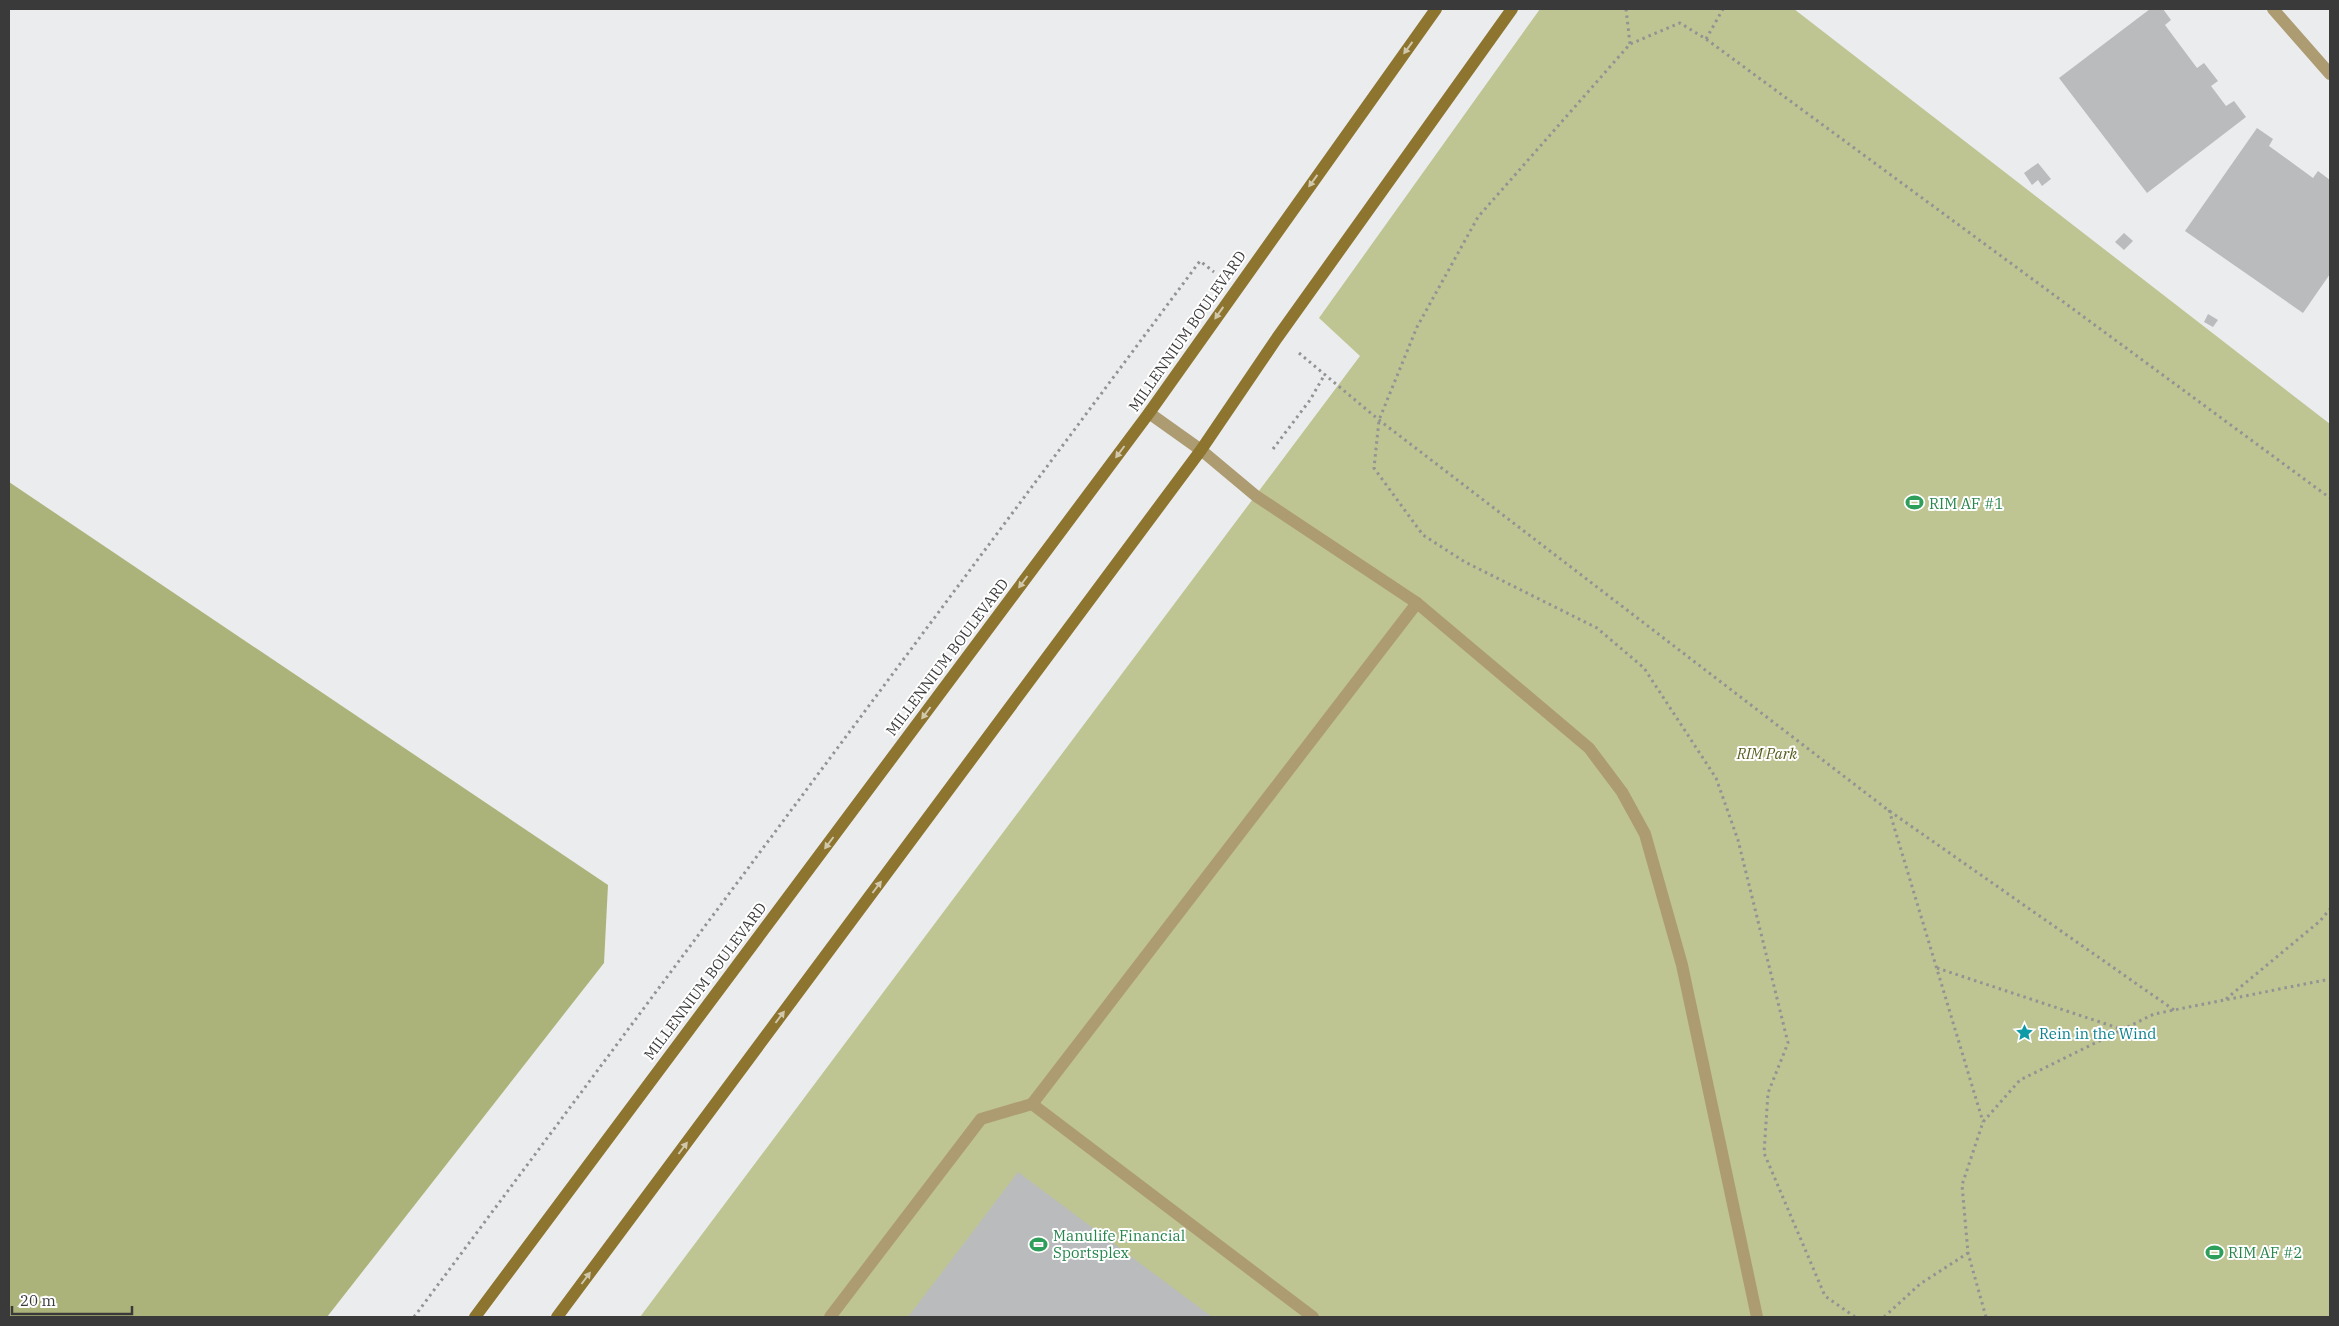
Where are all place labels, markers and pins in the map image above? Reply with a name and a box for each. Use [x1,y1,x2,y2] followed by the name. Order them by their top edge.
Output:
[1905,493,1925,513] sports icon: RIM AF #1
[1929,494,2003,513] place label: RIM AF #1
[2015,1023,2035,1043] place icon: Rein in the Wind
[2039,1024,2156,1043] place label: Rein in the Wind
[1053,1226,1185,1262] place label: Manulife Financial Sportsplex
[1029,1234,1049,1254] sports icon: Manulife Financial Sportsplex
[2204,1242,2224,1262] sports icon: RIM AF #2
[2228,1243,2302,1262] place label: RIM AF #2

